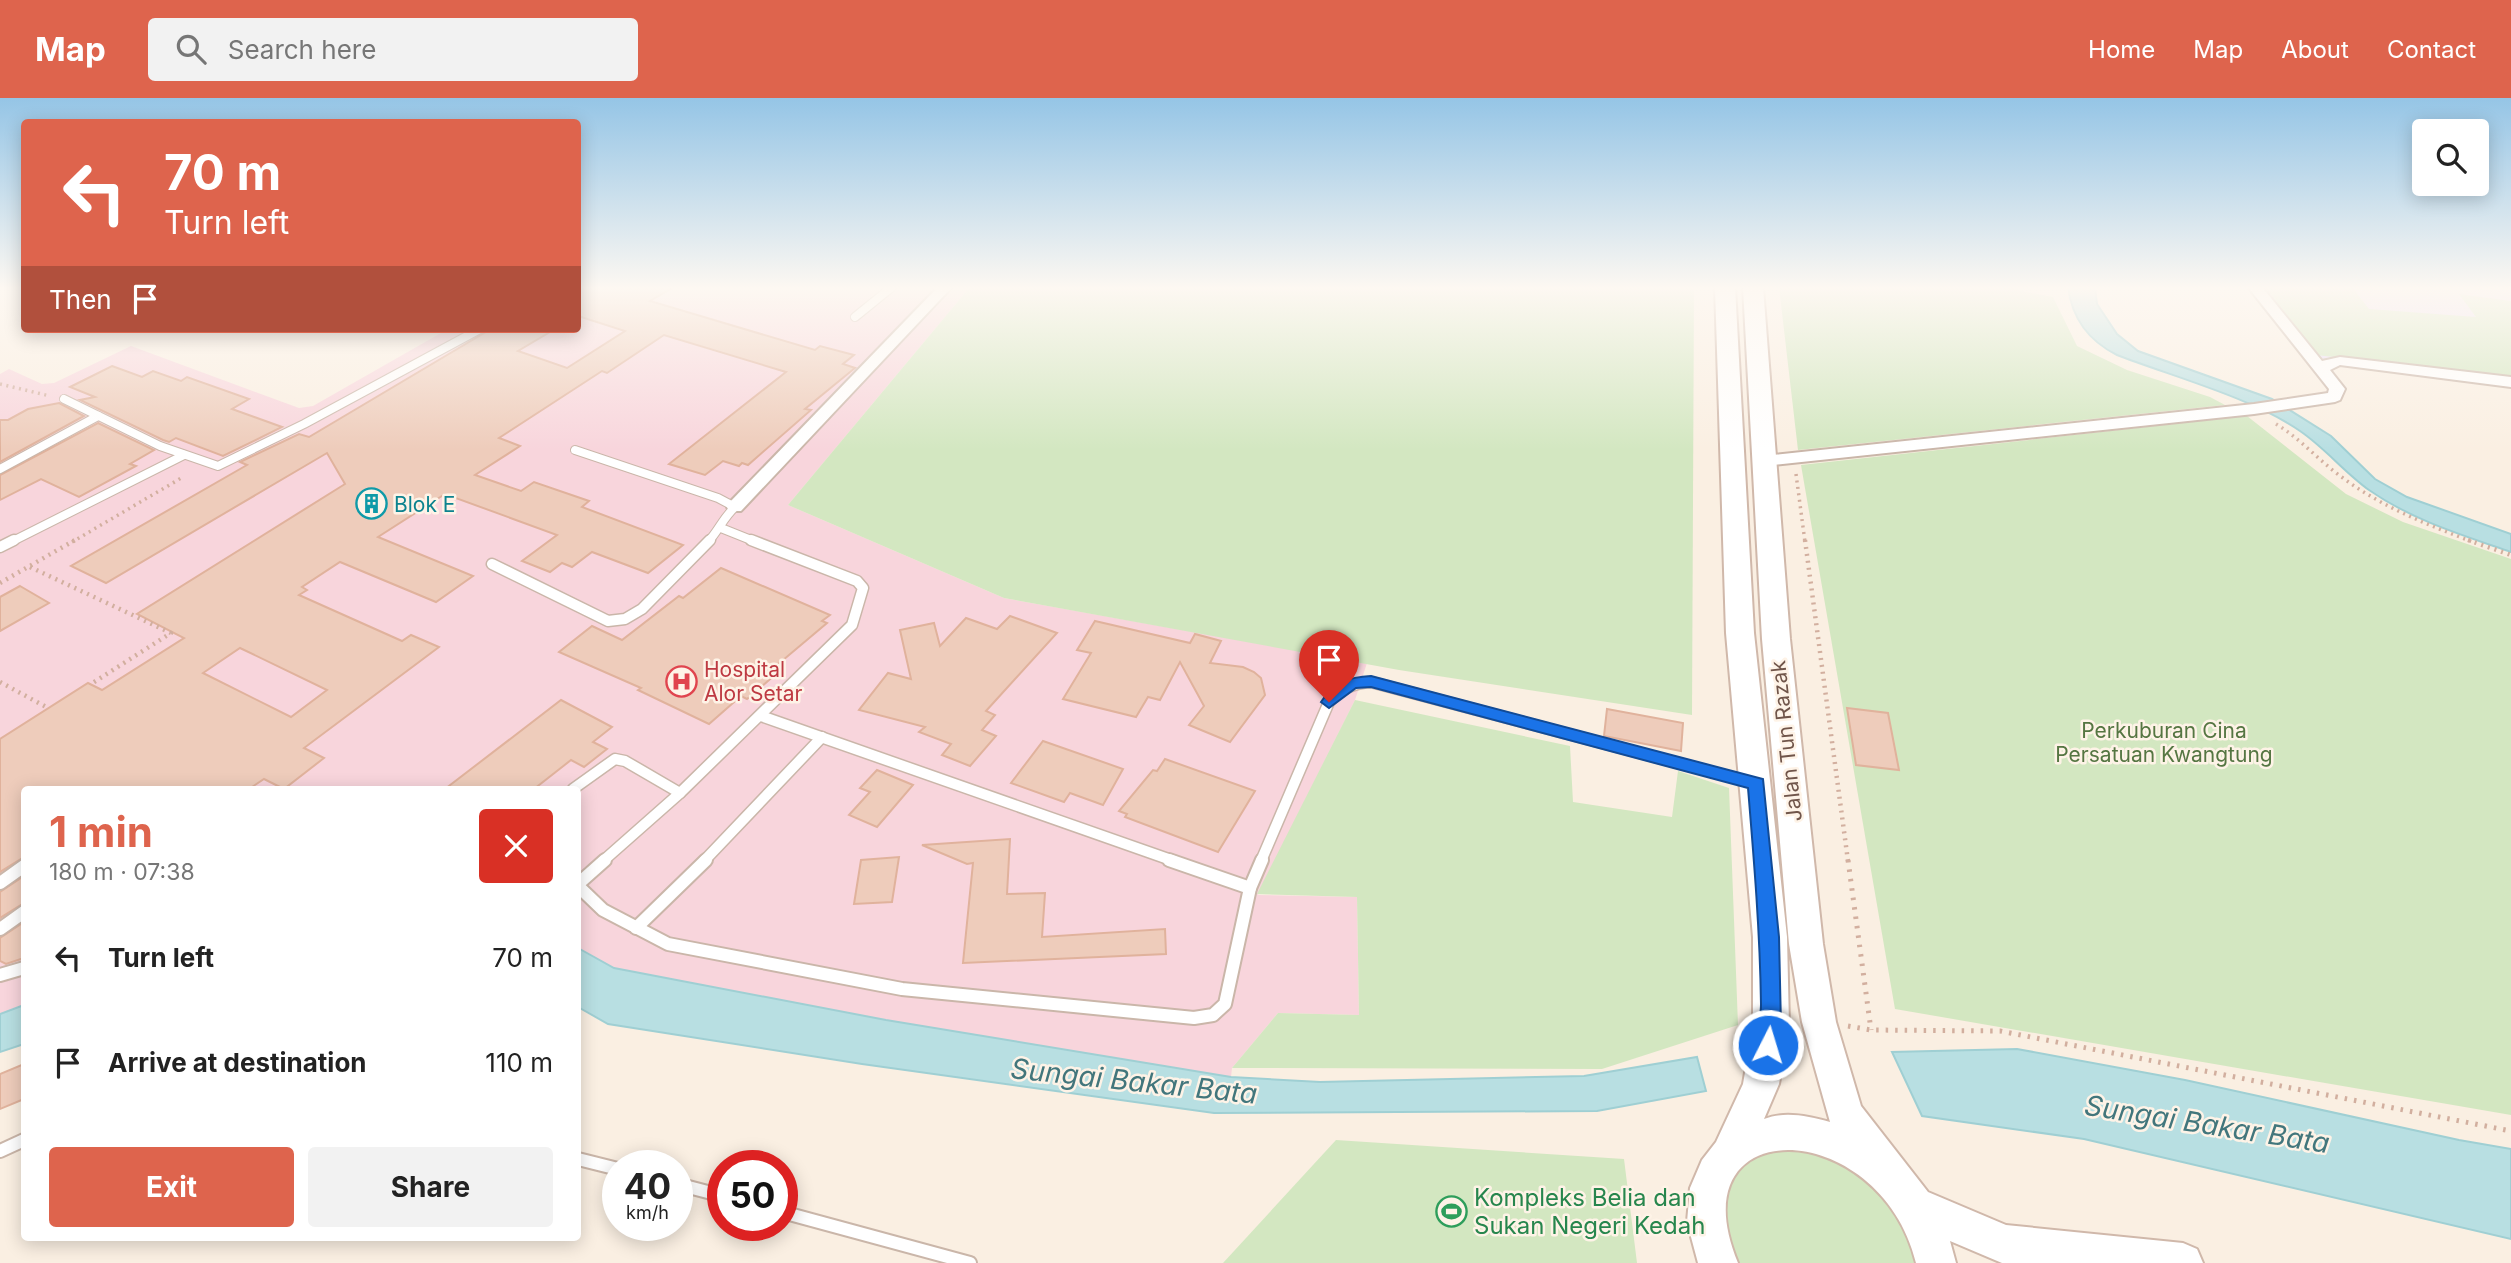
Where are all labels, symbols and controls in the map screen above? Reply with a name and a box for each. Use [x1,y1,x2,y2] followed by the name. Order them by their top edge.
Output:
[148,18,638,81] search box
[35,29,106,69] text: Map
[172,30,210,68] icon: search
[228,34,376,65] text: Search here
[2088,35,2155,64] text: Home
[2193,35,2243,64] text: Map
[2281,35,2349,64] text: About
[2387,35,2476,64] text: Contact
[2412,119,2489,196] map controls
[2412,119,2489,196] button: search
[164,143,281,202] text: 70 m
[49,147,140,238] icon: left
[164,203,289,242] text: Turn left
[126,280,164,318] icon: arrive
[49,284,112,315] text: Then
[354,487,388,521] building icon: Blok E
[394,492,455,517] place label: Blok E
[1299,630,1359,702] pin
[1310,641,1348,679] icon: arrive
[704,657,802,706] place label: Hospital Alor Setar
[1765,659,1807,823] street label: Jalan Tun Razak
[664,664,698,698] hospital icon: Hospital Alor Setar
[2055,718,2273,767] park label: Perkuburan Cina Persatuan Kwangtung
[49,806,153,857] text: 1 min
[479,809,553,883] button: close
[49,858,195,886] text: 180 m · 07:38
[49,939,87,977] icon: left
[108,942,214,973] text: Turn left
[492,942,553,973] text: 70 m
[1731,1008,1805,1082] position arrow
[49,1044,87,1082] icon: arrive
[108,1047,367,1078] text: Arrive at destination
[485,1047,553,1078] text: 110 m
[1009,1051,1259,1111] water label: Sungai Bakar Bata
[2082,1088,2332,1160] water label: Sungai Bakar Bata
[49,1147,294,1227] button: Exit
[308,1147,553,1227] button: Share
[707,1150,798,1241] speed limit sign: 50
[624,1165,671,1207] text: 40
[1474,1183,1705,1240] place label: Kompleks Belia dan Sukan Negeri Kedah
[1434,1194,1468,1228] sports icon: Kompleks Belia dan Sukan Negeri Kedah
[626,1202,669,1223] text: km/h

